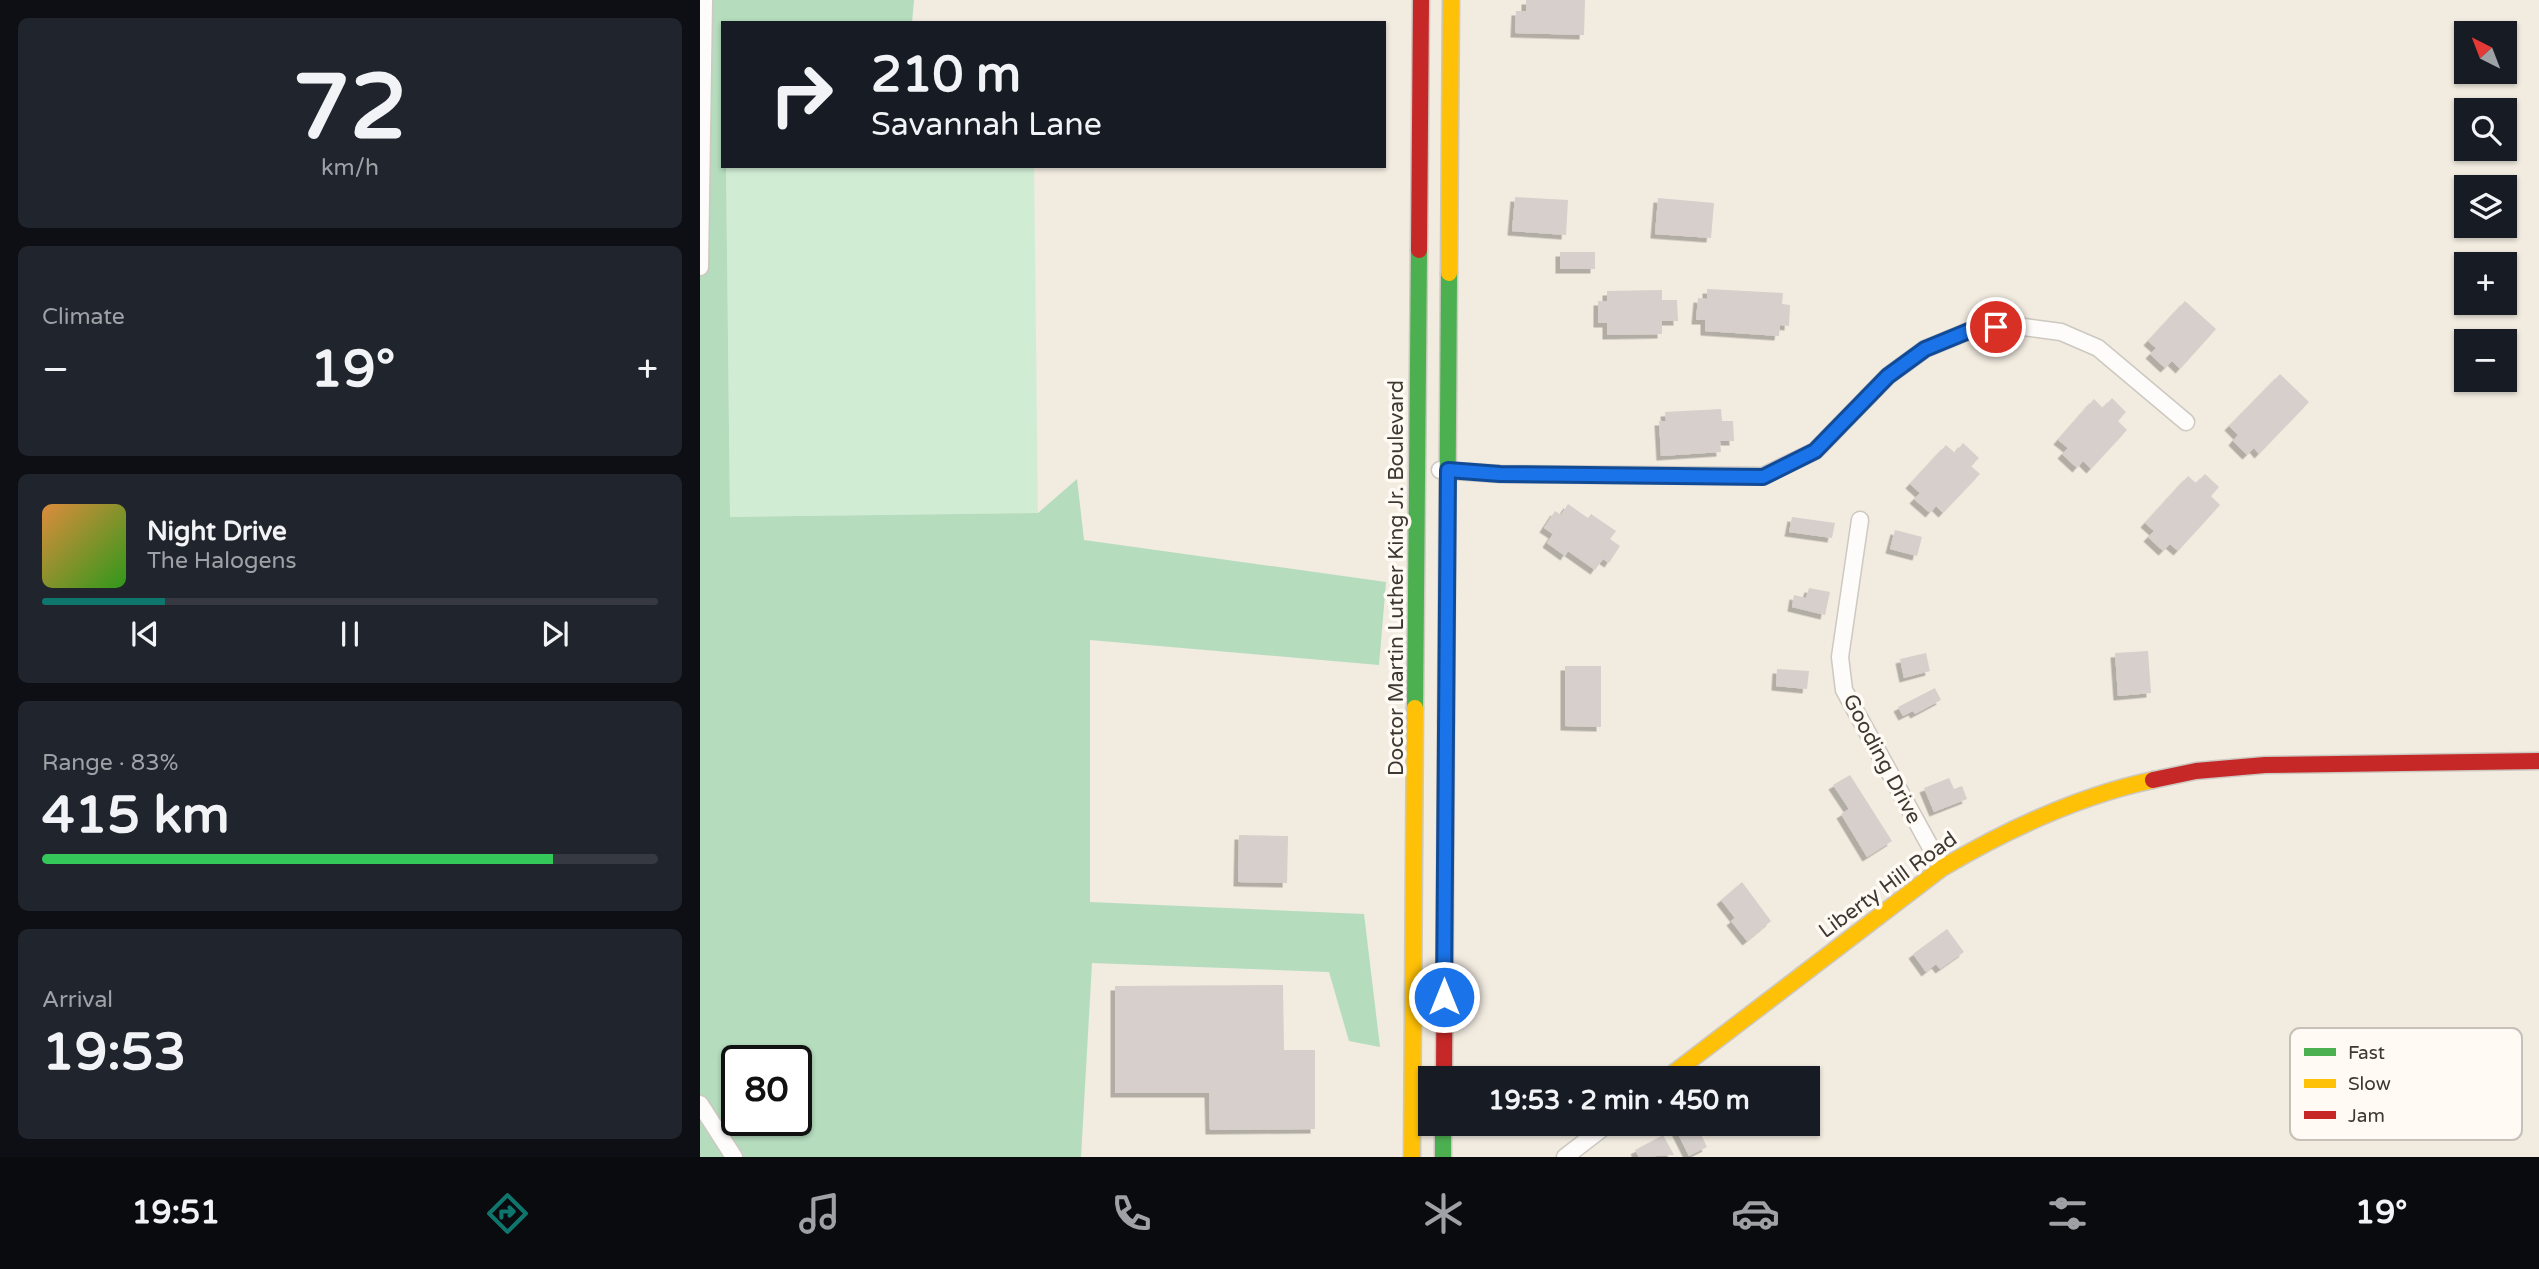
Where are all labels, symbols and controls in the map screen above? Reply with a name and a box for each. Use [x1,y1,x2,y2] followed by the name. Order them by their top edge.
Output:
[2454,21,2516,84] north arrow
[2454,21,2517,392] map controls
[871,46,1021,105] text: 210 m
[756,49,847,140] icon: right
[293,53,407,163] text: 72
[2454,98,2517,161] button: search
[871,106,1102,144] text: Savannah Lane
[321,154,379,182] text: km/h
[2454,175,2517,238] button: layers
[2454,252,2517,315] button: +
[1966,297,2026,357] pin
[42,303,125,331] text: Climate
[1977,308,2015,346] icon: arrive
[2454,329,2517,392] button: −
[310,338,395,401] text: 19°
[42,347,69,393] text: −
[637,347,658,393] text: +
[1384,380,1409,776] street label: Doctor Martin Luther King Jr. Boulevard
[147,516,287,547] text: Night Drive
[147,547,296,575] text: The Halogens
[126,615,164,653] icon: previous
[331,615,369,653] icon: pause
[536,615,574,653] icon: next
[1837,690,1927,828] street label: Gooding Drive
[42,749,178,777] text: Range · 83%
[42,784,230,847] text: 415 km
[1814,826,1962,944] street label: Liberty Hill Road
[1407,960,1481,1034] position arrow
[42,986,113,1014] text: Arrival
[42,1021,186,1084] text: 19:53
[2290,1028,2522,1140] legend
[2348,1042,2385,1064] text: Fast
[721,1045,812,1136] speed limit sign: 80
[2348,1073,2391,1095] text: Slow
[1488,1085,1750,1116] text: 19:53 · 2 min · 450 m
[2348,1105,2385,1127] text: Jam
[483,1189,532,1238] icon: directions
[795,1189,844,1238] icon: music
[1107,1189,1156,1238] icon: phone
[1419,1189,1468,1238] icon: climate
[1731,1189,1780,1238] icon: car
[2043,1189,2092,1238] icon: filters
[131,1194,220,1232] text: 19:51
[2355,1194,2407,1232] text: 19°

